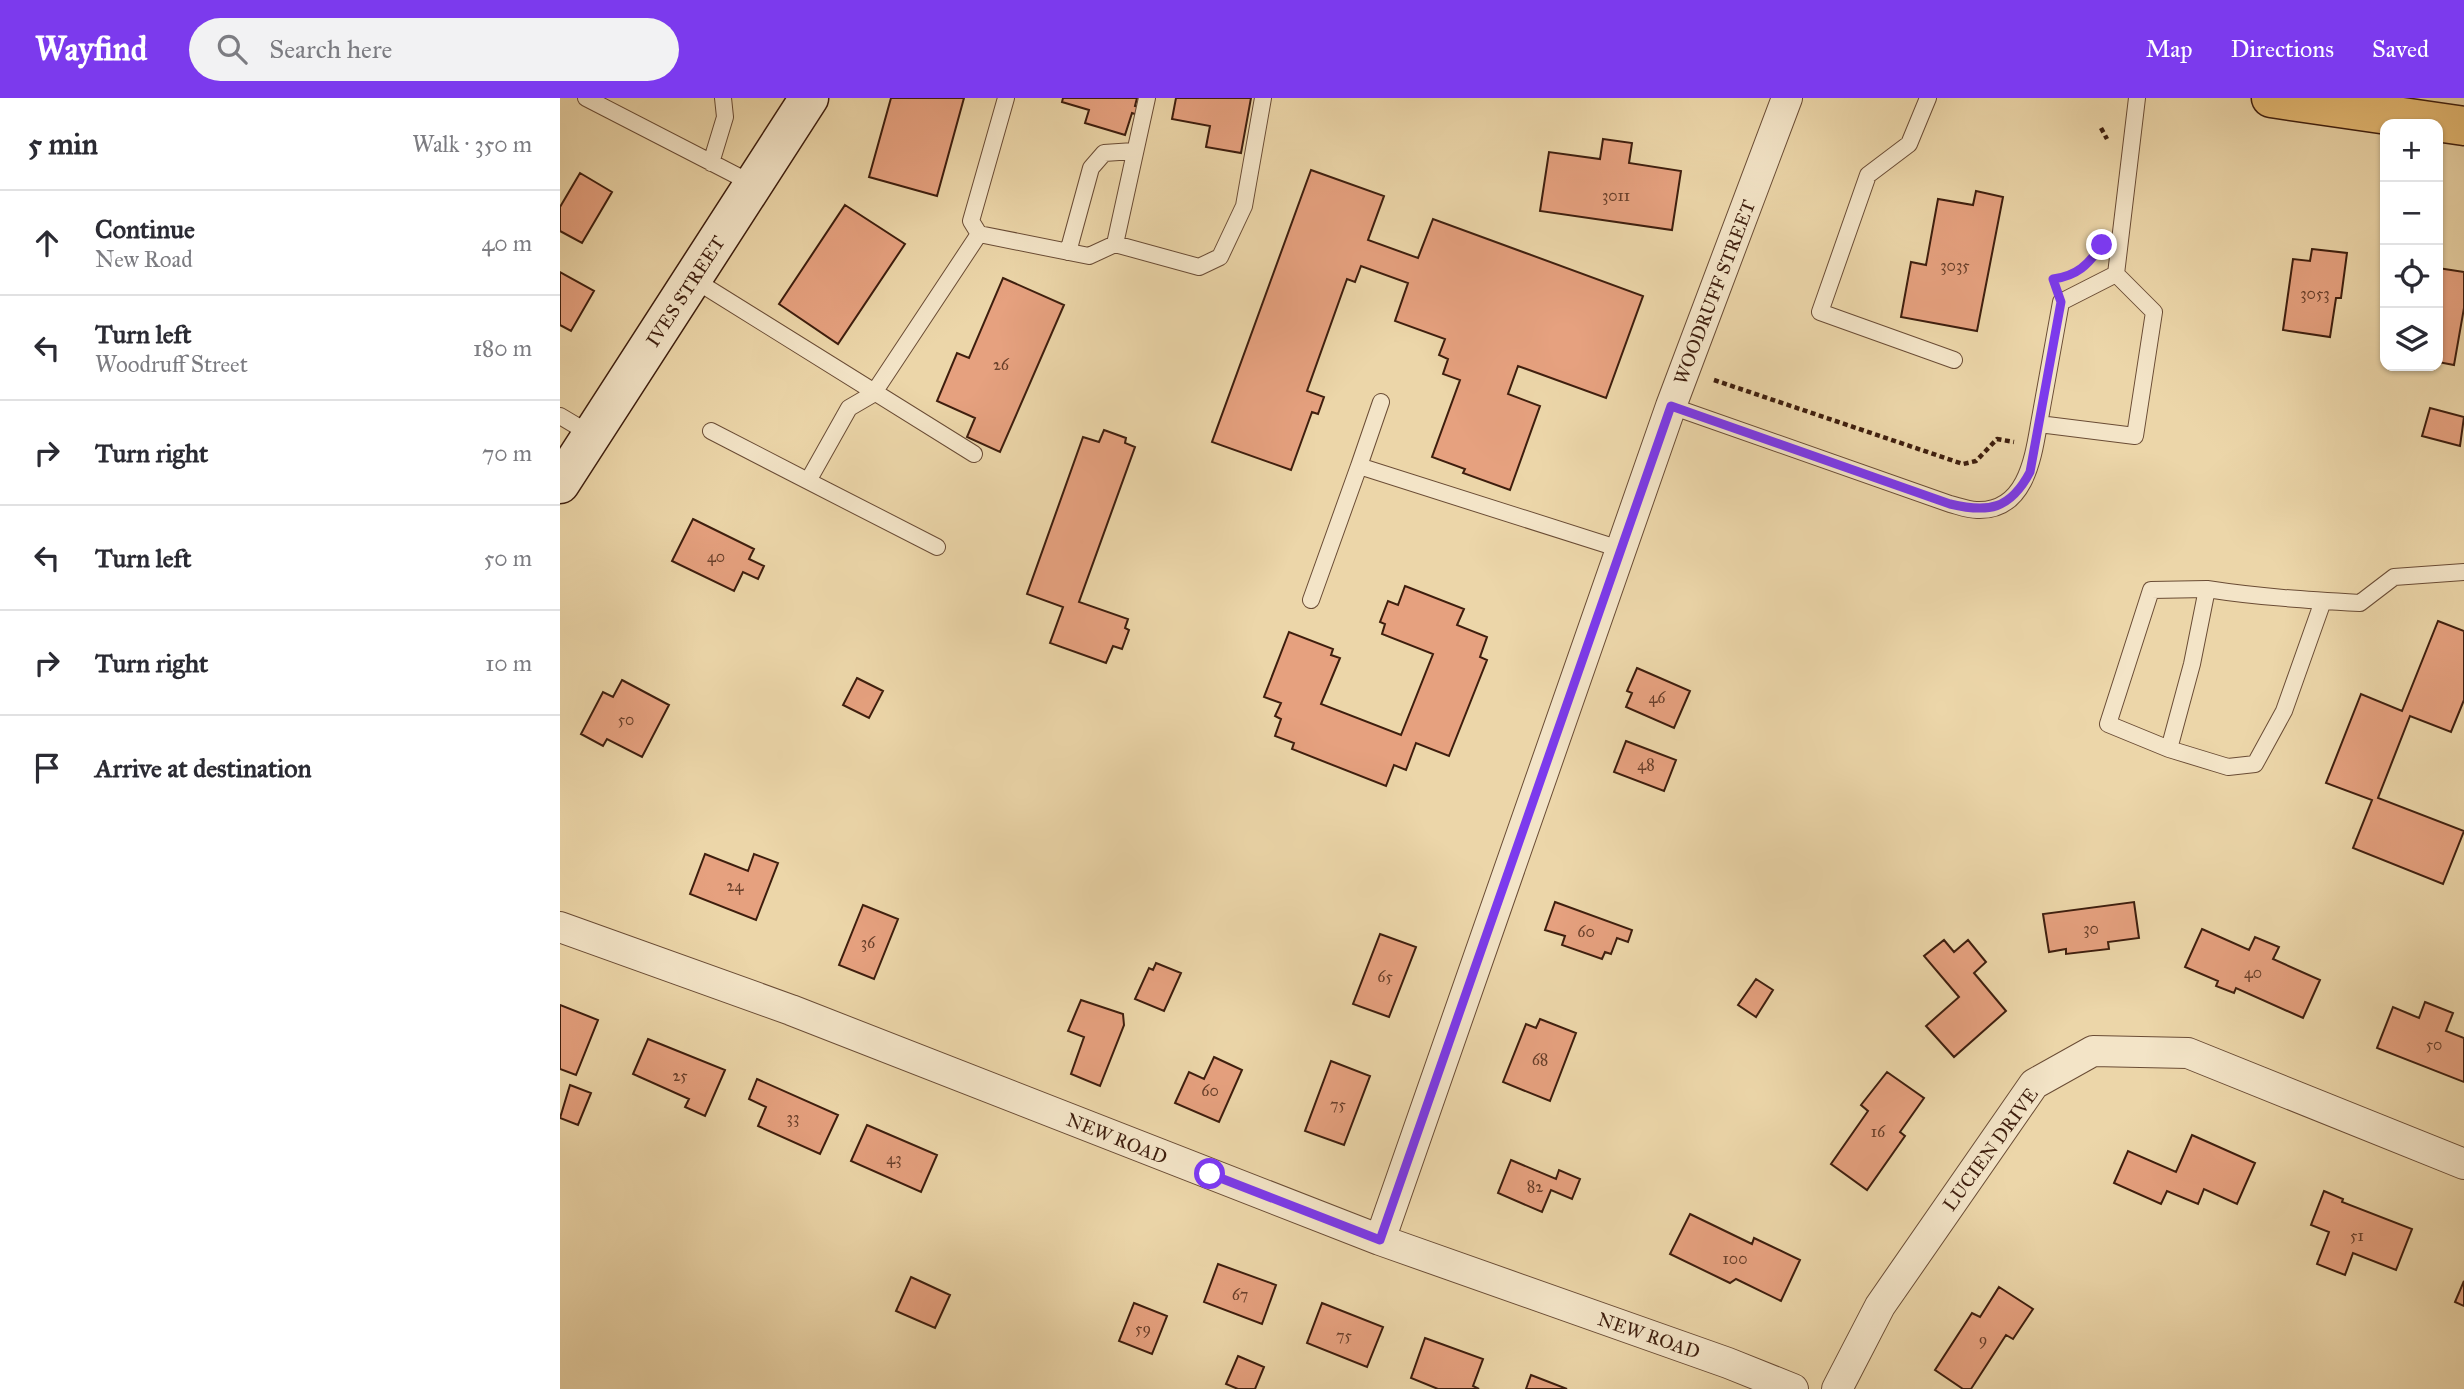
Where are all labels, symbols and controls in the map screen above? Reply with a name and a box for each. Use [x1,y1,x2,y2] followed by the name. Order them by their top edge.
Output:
[189,18,679,81] search box
[35,29,147,69] text: Wayfind
[213,30,251,68] icon: search
[269,33,392,65] text: Search here
[2146,34,2193,64] text: Map
[2231,34,2334,64] text: Directions
[2372,34,2429,64] text: Saved
[2380,119,2443,371] map controls
[2380,119,2443,182] button: +
[28,126,98,162] text: 5 min
[412,130,532,158] text: Walk · 350 m
[2380,182,2443,245] button: −
[1602,186,1630,205] house number: 3011
[1669,197,1760,388] street label: WOODRUFF STREET
[95,213,195,245] text: Continue
[28,224,66,262] icon: ahead
[482,229,532,257] text: 40 m
[2086,229,2117,260] route end
[641,232,730,351] street label: IVES STREET
[95,245,193,273] text: New Road
[2380,245,2443,308] button: locate
[1940,256,1970,275] house number: 3035
[2300,284,2330,303] house number: 3053
[2380,308,2443,371] button: layers
[95,318,191,350] text: Turn left
[28,329,66,367] icon: left
[473,334,532,362] text: 180 m
[95,350,248,378] text: Woodruff Street
[993,355,1010,374] house number: 26
[28,434,66,472] icon: right
[95,437,208,469] text: Turn right
[482,439,532,467] text: 70 m
[28,539,66,577] icon: left
[95,542,191,574] text: Turn left
[484,544,532,572] text: 50 m
[707,547,725,566] house number: 40
[28,644,66,682] icon: right
[95,647,208,679] text: Turn right
[485,649,532,677] text: 10 m
[1648,688,1666,707] house number: 46
[618,710,634,729] house number: 50
[28,749,66,787] icon: arrive
[95,752,312,784] text: Arrive at destination
[1637,755,1655,774] house number: 48
[727,876,744,895] house number: 24
[2083,919,2099,938] house number: 30
[1577,922,1595,941] house number: 60
[861,933,876,952] house number: 36
[2244,963,2262,982] house number: 40
[1377,967,1393,986] house number: 65
[2426,1035,2442,1054] house number: 50
[1532,1050,1548,1069] house number: 68
[672,1066,688,1085] house number: 25
[1201,1081,1219,1100] house number: 60
[1938,1083,2043,1215] street label: LUCIEN DRIVE
[1330,1095,1347,1114] house number: 75
[787,1108,799,1127] house number: 33
[1063,1108,1171,1169] street label: NEW ROAD
[1871,1122,1886,1141] house number: 16
[886,1149,902,1168] house number: 43
[1194,1158,1225,1189] route start
[1527,1177,1543,1196] house number: 82
[2350,1226,2364,1245] house number: 51
[1723,1249,1747,1268] house number: 100
[1232,1285,1248,1304] house number: 67
[1595,1307,1703,1364] street label: NEW ROAD
[1135,1319,1151,1338] house number: 59
[1336,1326,1353,1345] house number: 75
[1979,1330,1987,1349] house number: 9

